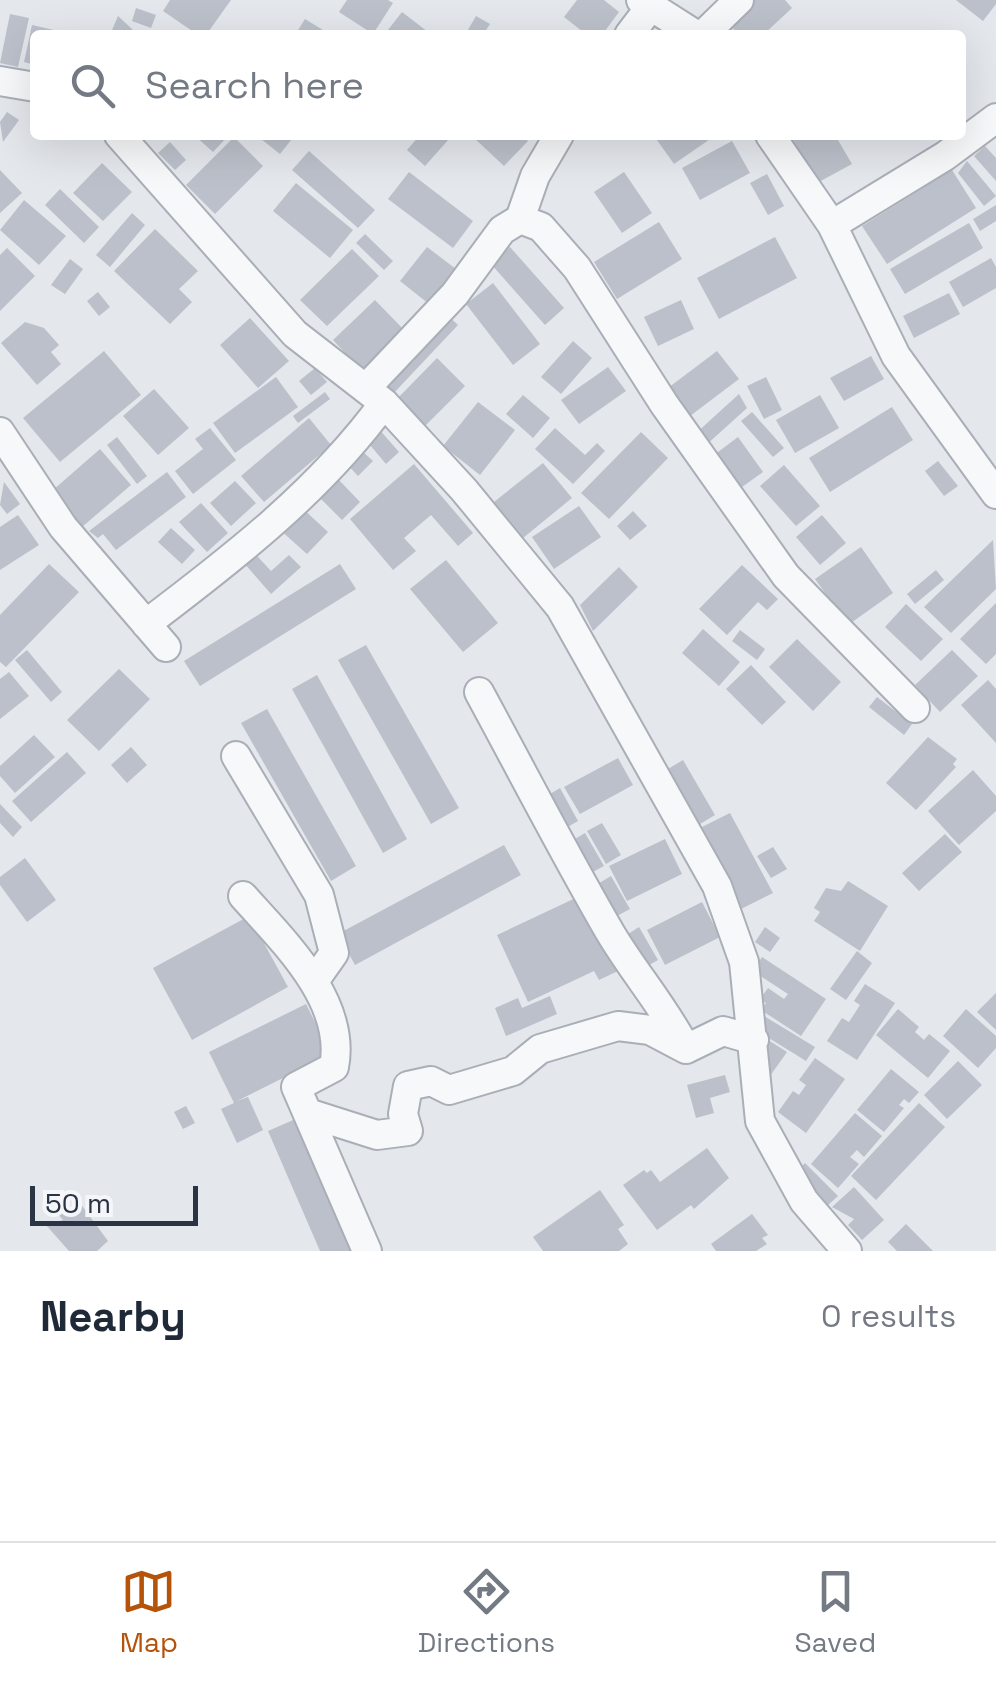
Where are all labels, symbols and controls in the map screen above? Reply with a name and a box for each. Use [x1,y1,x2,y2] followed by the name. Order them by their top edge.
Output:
[30,30,966,140] search box
[65,58,120,113] icon: search
[145,61,364,109] text: Search here
[30,1181,198,1226] scale bar
[45,1185,111,1221] text: 50 m
[40,1290,186,1343] text: Nearby
[821,1296,956,1336] text: 0 results
[120,1564,178,1660] tab: Map
[418,1564,555,1660] tab: Directions
[795,1564,876,1660] tab: Saved

